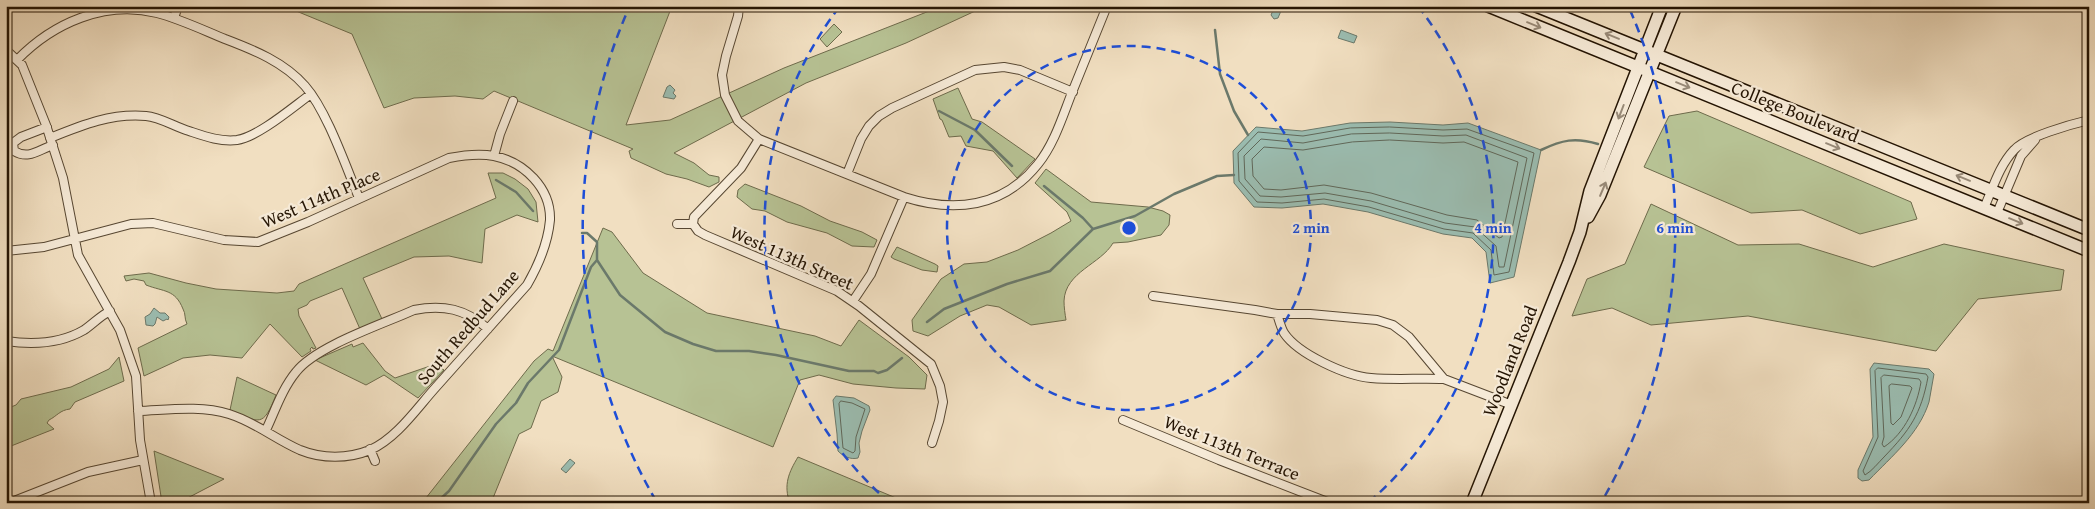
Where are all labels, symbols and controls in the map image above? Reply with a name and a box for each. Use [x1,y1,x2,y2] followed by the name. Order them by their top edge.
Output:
[1526,21,1541,30] one-way arrow
[1604,31,1619,40] one-way arrow
[1727,74,1863,150] street label: College Boulevard
[1675,80,1690,90] one-way arrow
[1616,104,1625,119] one-way arrow
[1825,142,1840,151] one-way arrow
[257,160,384,235] street label: West 114th Place
[1956,173,1971,183] one-way arrow
[1598,182,1608,197] one-way arrow
[1292,217,1330,238] text: 2 min
[1474,217,1512,238] text: 4 min
[1656,217,1694,238] text: 6 min
[2008,217,2023,226] one-way arrow
[726,218,859,297] street label: West 113th Street
[1120,219,1138,237] centre of rings
[410,263,525,390] street label: South Redbud Lane
[1475,301,1544,420] street label: Woodland Road
[1160,408,1304,487] street label: West 113th Terrace

